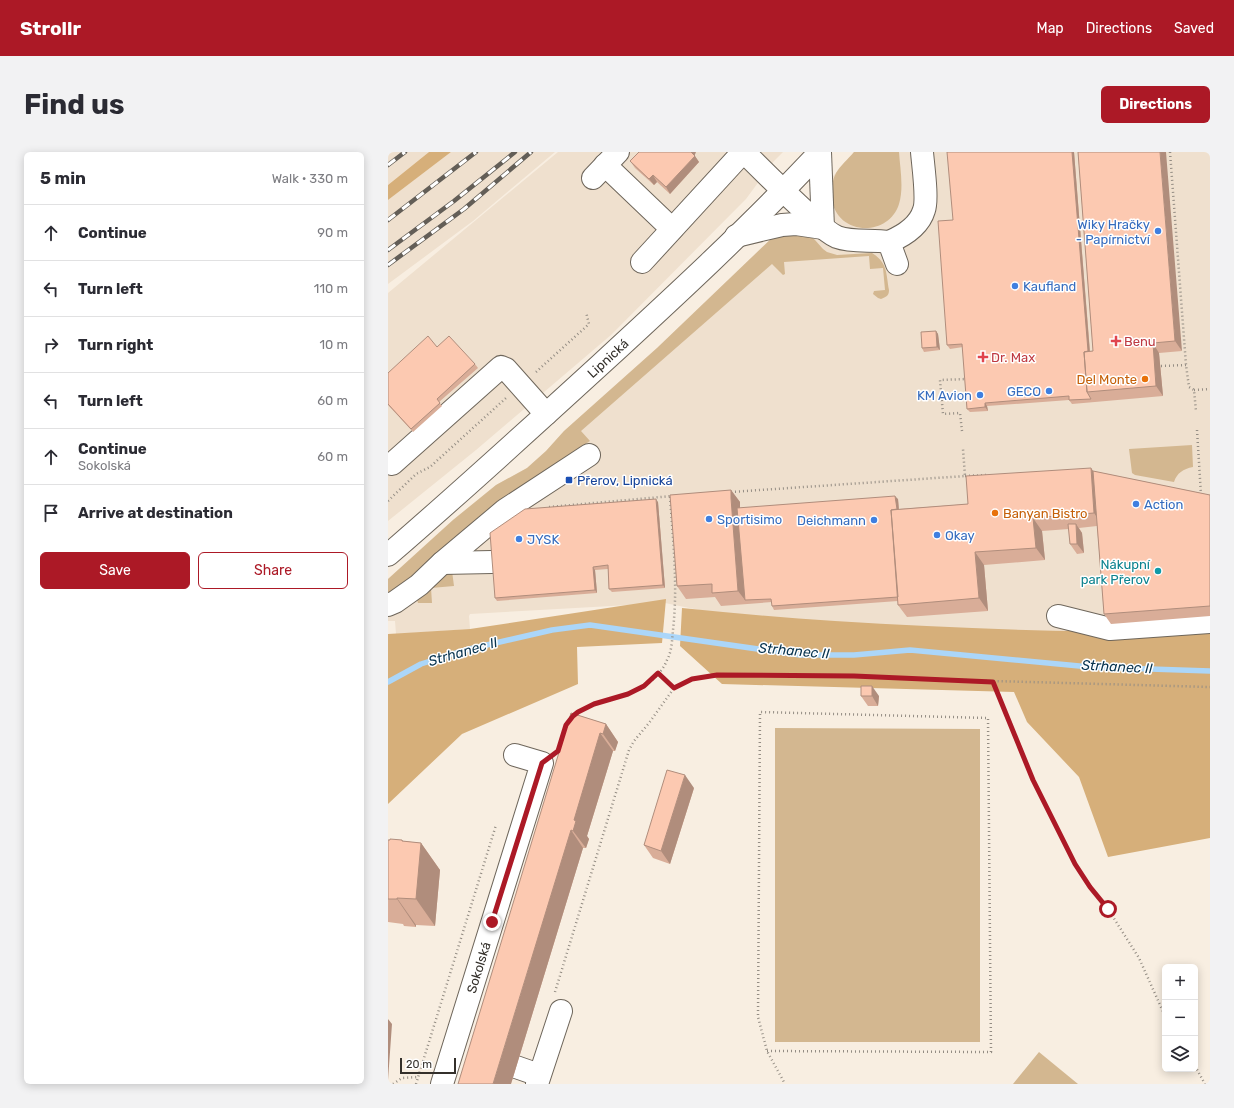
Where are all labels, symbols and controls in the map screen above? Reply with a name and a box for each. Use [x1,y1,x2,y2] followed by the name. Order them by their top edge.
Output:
[20,17,81,40] text: Strollr
[1037,20,1064,37] text: Map
[1086,20,1152,37] text: Directions
[1174,20,1214,37] text: Saved
[1101,86,1210,123] button: Directions
[24,88,124,121] text: Find us
[40,168,86,188] text: 5 min
[272,171,348,186] text: Walk · 330 m
[1076,217,1151,247] place label: Wiky Hračky - Papírnictví
[40,222,62,244] icon: ahead
[78,224,147,242] text: Continue
[317,225,348,240] text: 90 m
[1153,226,1163,236] marker: Wiky Hračky - Papírnictví
[40,278,62,300] icon: left
[1023,279,1076,294] place label: Kaufland
[78,280,143,298] text: Turn left
[314,281,348,296] text: 110 m
[1010,281,1020,291] marker: Kaufland
[40,334,62,356] icon: right
[1124,334,1156,349] place label: Benu
[584,335,631,381] street label: Lipnická
[78,336,153,354] text: Turn right
[1111,336,1121,346] marker: Benu
[319,337,348,352] text: 10 m
[991,350,1035,365] place label: Dr. Max
[978,352,988,362] marker: Dr. Max
[1076,372,1137,387] place label: Del Monte
[1140,374,1150,384] marker: Del Monte
[1007,384,1041,399] place label: GECO
[1044,386,1054,396] marker: GECO
[917,388,972,403] place label: KM Avion
[40,390,62,412] icon: left
[975,390,985,400] marker: KM Avion
[78,392,143,410] text: Turn left
[317,393,348,408] text: 60 m
[78,440,147,458] text: Continue
[40,446,62,468] icon: ahead
[317,449,348,464] text: 60 m
[78,458,131,473] text: Sokolská
[577,473,673,488] place label: Přerov, Lipnická
[564,475,574,485] marker: Přerov, Lipnická
[1144,497,1183,512] place label: Action
[1131,499,1141,509] marker: Action
[40,502,62,524] icon: arrive
[78,504,233,522] text: Arrive at destination
[1003,506,1088,521] place label: Banyan Bistro
[990,508,1000,518] marker: Banyan Bistro
[717,512,782,527] place label: Sportisimo
[797,513,866,528] place label: Deichmann
[704,514,714,524] marker: Sportisimo
[869,515,879,525] marker: Deichmann
[945,528,975,543] place label: Okay
[932,530,942,540] marker: Okay
[527,532,559,547] place label: JYSK
[514,534,524,544] marker: JYSK
[40,552,190,589] button: Save
[198,552,348,589] button: Share
[1081,557,1151,587] place label: Nákupní park Přerov
[1153,566,1163,576] marker: Nákupní park Přerov
[426,634,500,670] water label: Strhanec II
[758,639,830,663] water label: Strhanec II
[1081,657,1153,677] water label: Strhanec II
[1099,900,1117,918] route start
[483,913,501,931] route end
[463,940,493,995] street label: Sokolská
[1162,964,1198,1072] map controls
[1162,964,1198,1000] button: +
[1162,1000,1198,1036] button: −
[1162,1036,1198,1072] button: layers
[400,1056,456,1075] scale bar
[406,1058,432,1071] text: 20 m

